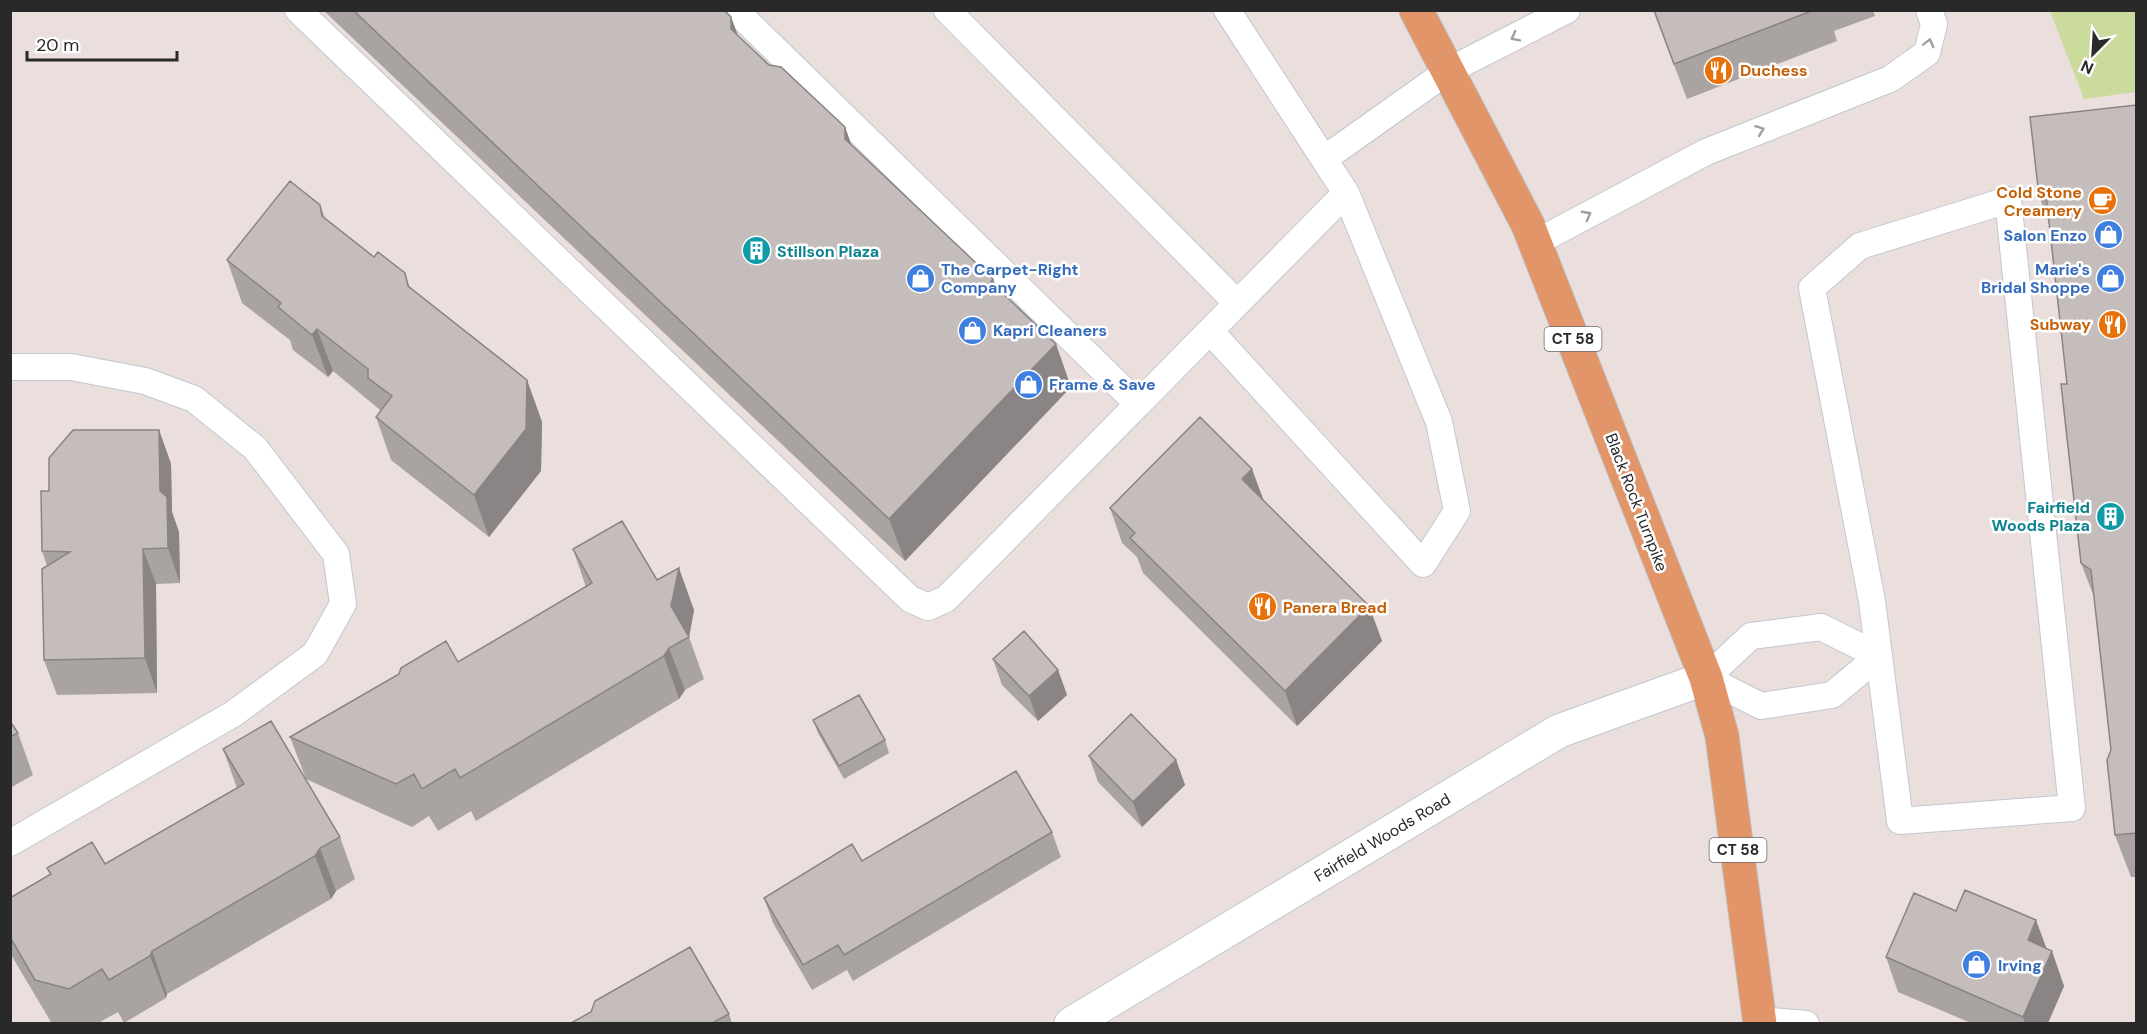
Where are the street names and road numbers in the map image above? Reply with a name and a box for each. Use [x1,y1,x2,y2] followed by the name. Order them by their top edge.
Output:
[1544,327,1602,351] road number: CT 58
[1601,430,1673,574] street label: Black Rock Turnpike
[1310,788,1454,887] street label: Fairfield Woods Road
[1710,838,1766,862] road number: CT 58

